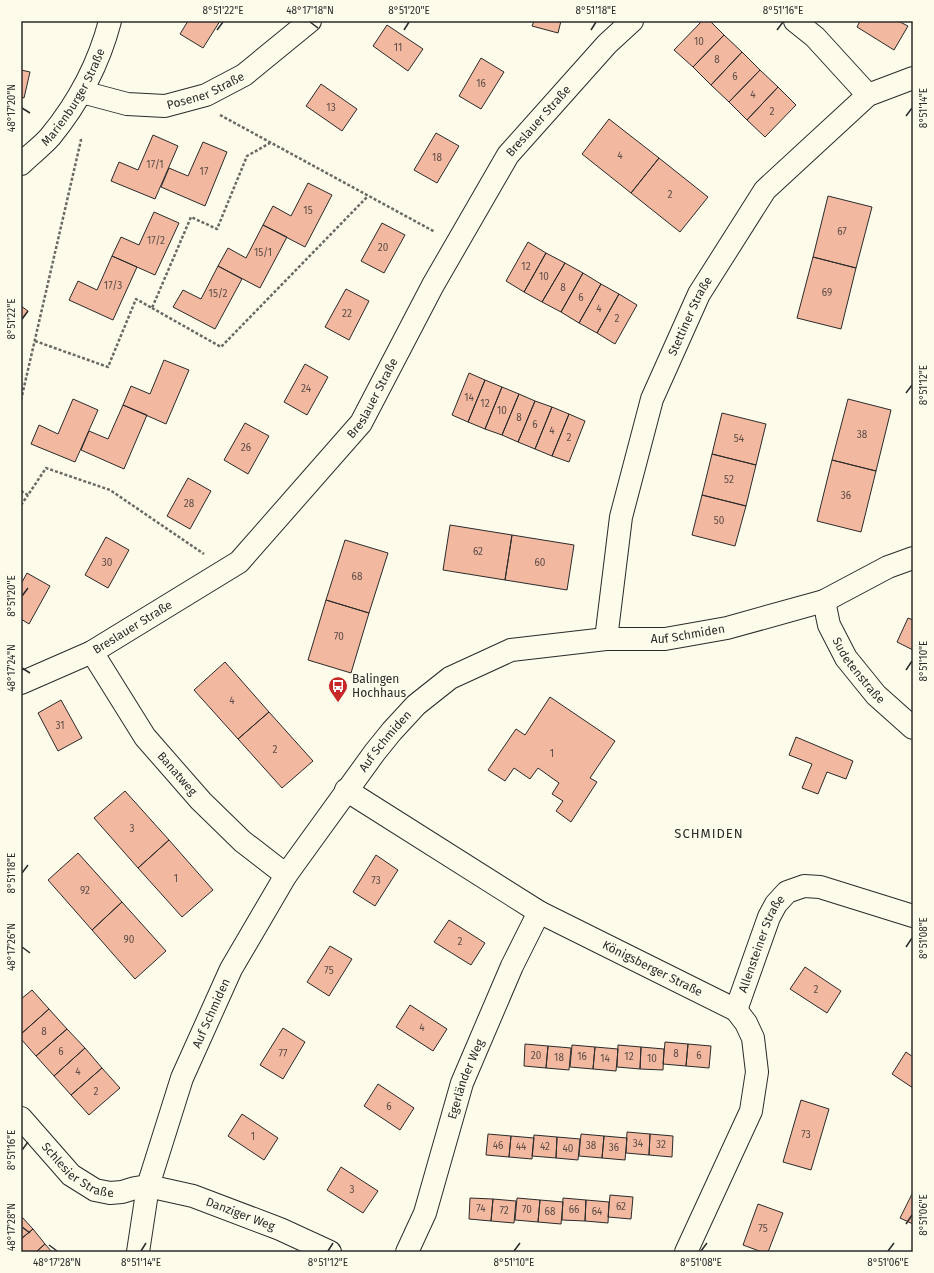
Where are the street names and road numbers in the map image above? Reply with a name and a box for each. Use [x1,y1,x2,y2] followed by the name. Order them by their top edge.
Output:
[38,46,108,149] street label: Marienburger Straße
[165,69,247,112] street label: Posener Straße
[503,83,574,159] street label: Breslauer Straße
[665,274,715,358] street label: Stettiner Straße
[344,356,401,441] street label: Breslauer Straße
[90,598,175,657] street label: Breslauer Straße
[651,622,726,646] street label: Auf Schmiden
[830,635,888,706] street label: Sudetenstraße
[356,708,414,774] street label: Auf Schmiden
[154,749,200,799] street label: Banatweg
[736,892,788,994] street label: Allensteiner Straße
[600,938,705,999] street label: Königsberger Straße
[189,976,233,1050] street label: Auf Schmiden
[445,1036,487,1121] street label: Egerländer Weg
[39,1140,114,1200] street label: Schlesier Straße
[204,1195,278,1234] street label: Danziger Weg

